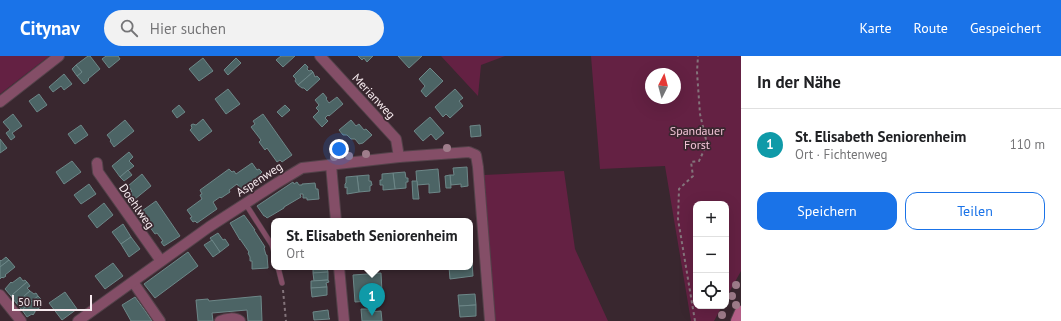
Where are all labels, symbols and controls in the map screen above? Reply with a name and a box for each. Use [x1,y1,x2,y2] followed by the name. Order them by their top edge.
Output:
[104,10,384,46] search box
[20,16,80,40] text: Citynav
[118,17,140,39] icon: search
[150,19,226,38] text: Hier suchen
[860,19,892,37] text: Karte
[914,19,948,37] text: Route
[970,19,1041,37] text: Gespeichert
[645,68,681,104] north arrow
[349,70,399,122] street label: Merianweg
[757,71,841,93] text: In der Nähe
[670,123,724,152] park label: Spandauer Forst
[795,127,966,146] text: St. Elisabeth Seniorenheim
[766,136,774,153] text: 1
[1010,136,1045,153] text: 110 m
[329,139,349,159] your location
[795,146,888,163] text: Ort · Fichtenweg
[233,158,285,200] street label: Aspenweg
[116,181,158,231] street label: Doehlweg
[757,192,897,230] button: Speichern
[905,192,1045,230] button: Teilen
[693,201,729,309] map controls
[693,201,729,237] button: +
[271,218,473,270] popup
[286,226,458,245] text: St. Elisabeth Seniorenheim
[693,237,729,273] button: −
[286,245,304,262] text: Ort
[693,273,729,309] button: locate
[359,283,385,316] pin: 1
[12,293,92,312] scale bar
[18,295,42,309] text: 50 m

